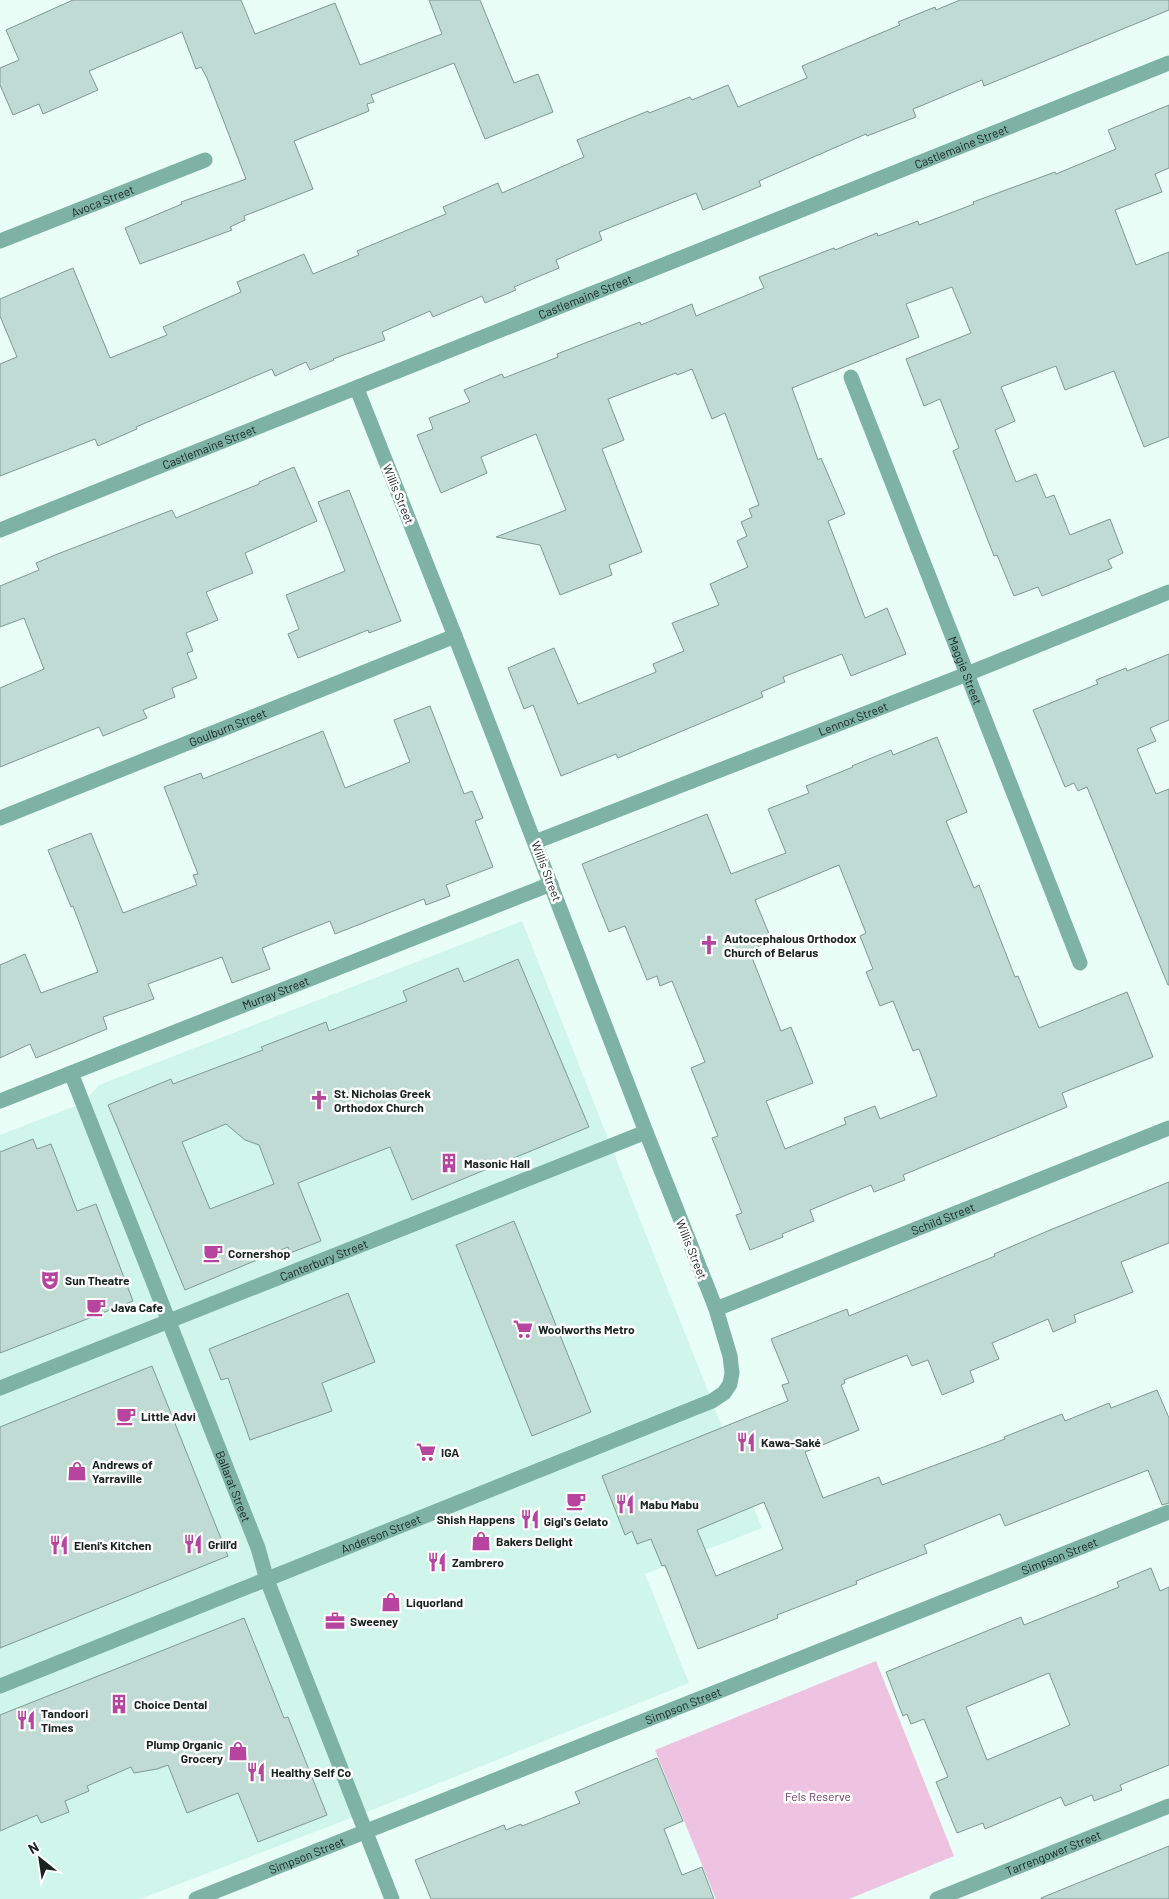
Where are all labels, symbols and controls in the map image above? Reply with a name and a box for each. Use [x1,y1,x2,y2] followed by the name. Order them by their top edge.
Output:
[912,121,1010,171] street label: Castlemaine Street
[69,182,136,219] street label: Avoca Street
[536,271,634,321] street label: Castlemaine Street
[160,422,258,472] street label: Castlemaine Street
[381,462,417,526] street label: Willis Street
[946,634,985,707] street label: Maggie Street
[816,699,890,738] street label: Lennox Street
[187,705,268,749] street label: Goulburn Street
[529,839,565,903] street label: Willis Street
[724,931,857,959] place label: Autocephalous Orthodox Church of Belarus
[698,934,720,956] church icon: Autocephalous Orthodox Church of Belarus
[240,973,311,1012] street label: Murray Street
[334,1086,432,1114] place label: St. Nicholas Greek Orthodox Church
[308,1089,330,1111] church icon: St. Nicholas Greek Orthodox Church
[438,1152,460,1174] building icon: Masonic Hall
[464,1156,530,1170] place label: Masonic Hall
[909,1199,976,1237] street label: Schild Street
[674,1217,710,1281] street label: Willis Street
[278,1236,369,1283] street label: Canterbury Street
[202,1242,224,1264] cafe icon: Cornershop
[228,1246,290,1260] place label: Cornershop
[39,1269,61,1291] theatre icon: Sun Theatre
[65,1273,130,1287] place label: Sun Theatre
[85,1296,107,1318] cafe icon: Java Cafe
[111,1300,164,1314] place label: Java Cafe
[512,1318,534,1340] supermarket icon: Woolworths Metro
[538,1322,635,1336] place label: Woolworths Metro
[115,1405,137,1427] cafe icon: Little Advi
[141,1409,196,1423] place label: Little Advi
[735,1431,757,1453] restaurant icon: Kawa-Saké
[761,1435,821,1449] place label: Kawa-Saké
[415,1441,437,1463] supermarket icon: IGA
[441,1445,459,1459] place label: IGA
[213,1449,254,1524] street label: Ballarat Street
[92,1457,153,1485] place label: Andrews of Yarraville
[66,1460,88,1482] shop icon: Andrews of Yarraville
[565,1490,587,1512] cafe icon: Gigi's Gelato
[614,1493,636,1515] restaurant icon: Mabu Mabu
[640,1497,699,1511] place label: Mabu Mabu
[519,1508,541,1530] restaurant icon: Shish Happens
[339,1511,423,1556] street label: Anderson Street
[437,1512,515,1526] place label: Shish Happens
[544,1514,609,1528] place label: Gigi's Gelato
[470,1530,492,1552] shop icon: Bakers Delight
[182,1533,204,1555] restaurant icon: Grill'd
[48,1534,70,1556] restaurant icon: Eleni's Kitchen
[496,1534,573,1548] place label: Bakers Delight
[1019,1534,1099,1577] street label: Simpson Street
[208,1537,237,1551] place label: Grill'd
[74,1538,151,1552] place label: Eleni's Kitchen
[426,1551,448,1573] restaurant icon: Zambrero
[452,1555,504,1569] place label: Zambrero
[380,1591,402,1613] shop icon: Liquorland
[406,1595,463,1609] place label: Liquorland
[324,1610,346,1632] office icon: Sweeney
[350,1614,398,1628] place label: Sweeney
[643,1684,723,1727] street label: Simpson Street
[108,1693,130,1715] building icon: Choice Dental
[134,1697,207,1711] place label: Choice Dental
[41,1706,88,1734] place label: Tandoori Times
[15,1709,37,1731] restaurant icon: Tandoori Times
[146,1737,224,1765] place label: Plump Organic Grocery
[227,1740,249,1762] shop icon: Plump Organic Grocery
[245,1761,267,1783] restaurant icon: Healthy Self Co
[271,1765,352,1779] place label: Healthy Self Co
[785,1789,851,1803] park label: Fels Reserve
[1003,1827,1103,1878] street label: Tarrengower Street
[15,1834,65,1884] north arrow
[267,1834,347,1876] street label: Simpson Street
[25,1838,42,1857] text: N

